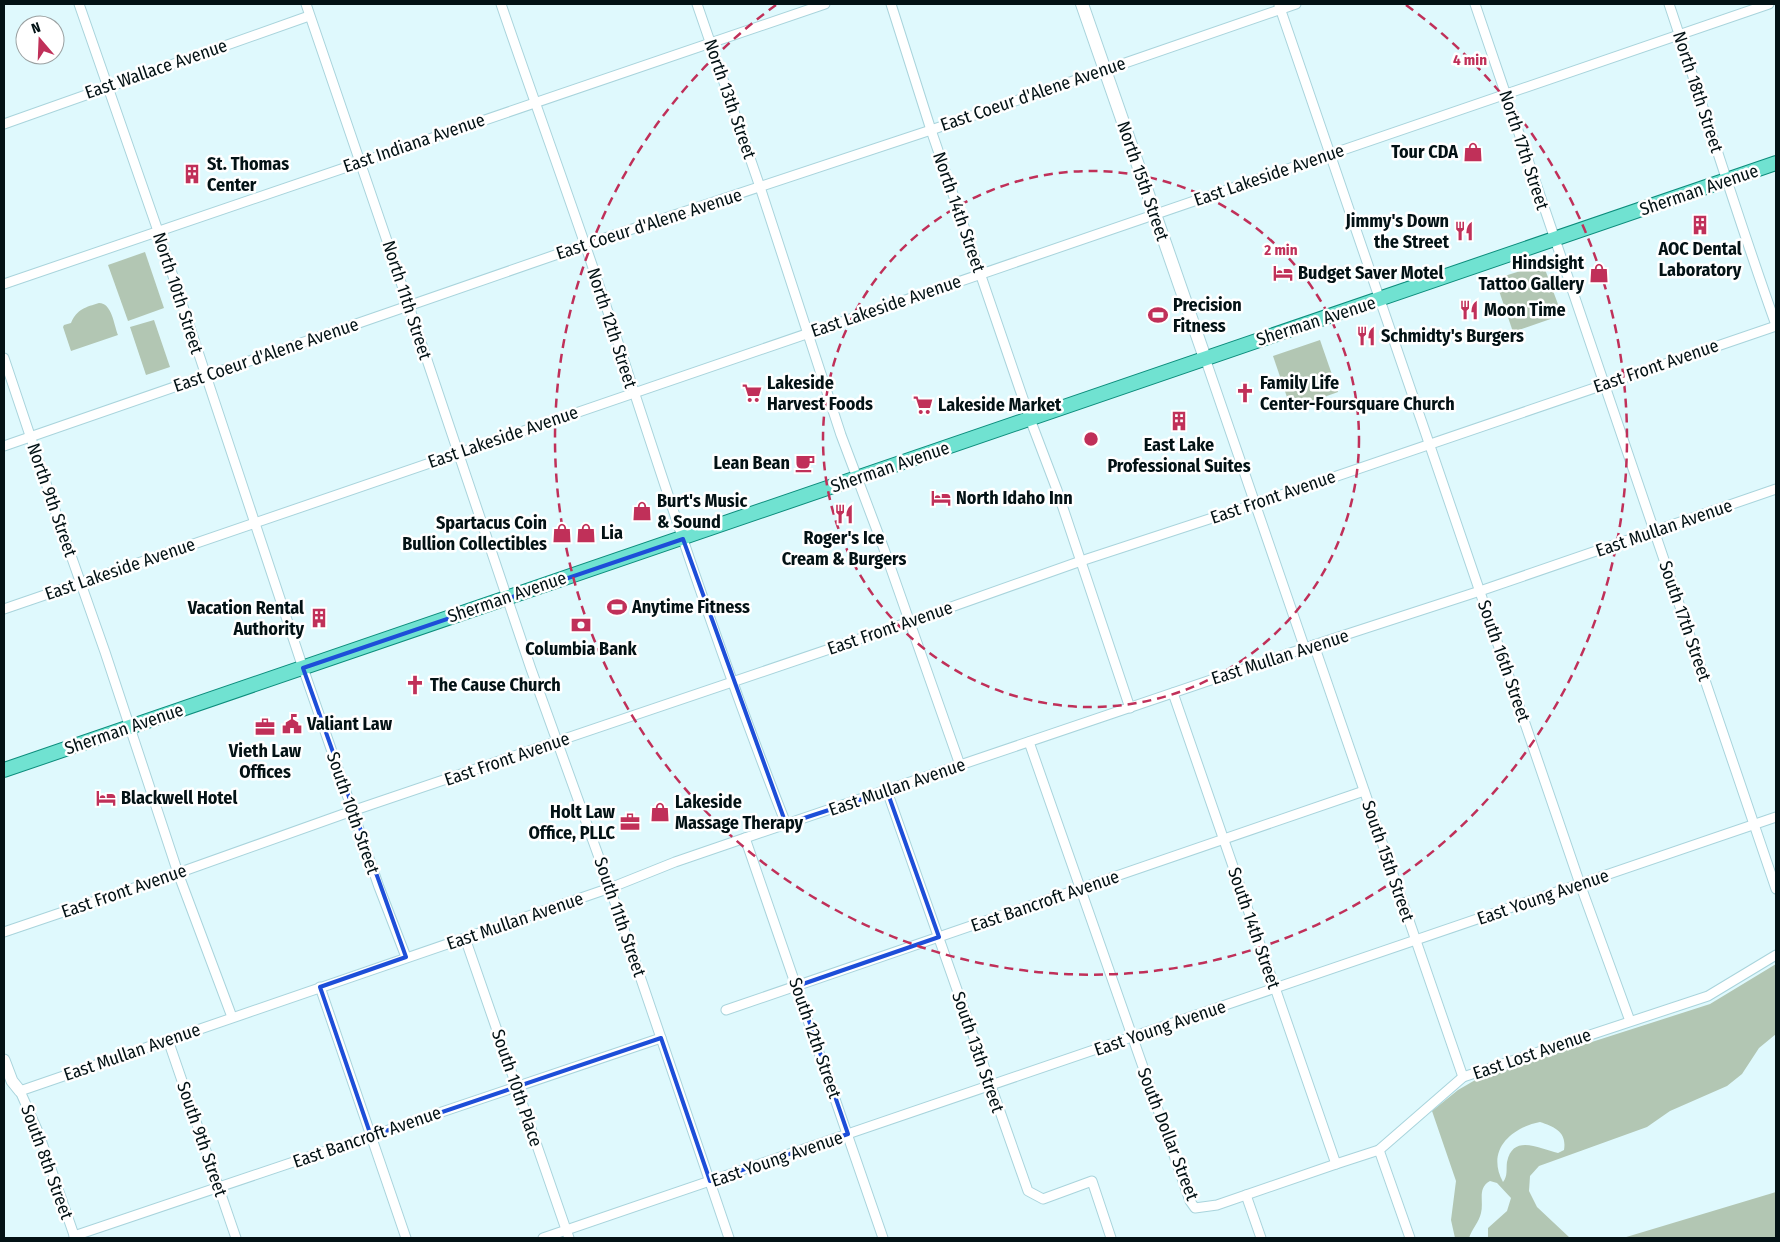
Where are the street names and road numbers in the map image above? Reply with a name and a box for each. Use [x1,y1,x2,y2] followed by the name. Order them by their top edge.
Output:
[1668,29,1728,155] street label: North 18th Street
[82,34,230,104] street label: East Wallace Avenue
[699,36,761,162] street label: North 13th Street
[938,52,1129,136] street label: East Coeur d'Alene Avenue
[1494,87,1554,213] street label: North 17th Street
[340,108,488,178] street label: East Indiana Avenue
[1112,118,1174,244] street label: North 15th Street
[1191,139,1347,211] street label: East Lakeside Avenue
[928,149,990,275] street label: North 14th Street
[1637,159,1761,221] street label: Sherman Avenue
[553,183,745,264] street label: East Coeur d'Alene Avenue
[148,229,208,357] street label: North 10th Street
[377,238,437,362] street label: North 11th Street
[582,265,642,391] street label: North 12th Street
[808,270,964,342] street label: East Lakeside Avenue
[1254,291,1378,351] street label: Sherman Avenue
[171,313,362,397] street label: East Coeur d'Alene Avenue
[1591,334,1722,398] street label: East Front Avenue
[425,401,581,473] street label: East Lakeside Avenue
[828,436,952,498] street label: Sherman Avenue
[22,440,82,560] street label: North 9th Street
[1208,465,1339,529] street label: East Front Avenue
[1593,494,1735,562] street label: East Mullan Avenue
[42,533,198,605] street label: East Lakeside Avenue
[1654,558,1716,684] street label: South 17th Street
[445,566,569,628] street label: Sherman Avenue
[825,596,956,660] street label: East Front Avenue
[1473,597,1535,725] street label: South 16th Street
[1209,624,1351,690] street label: East Mullan Avenue
[62,698,186,760] street label: Sherman Avenue
[442,727,573,791] street label: East Front Avenue
[322,749,384,877] street label: South 10th Street
[826,753,968,821] street label: East Mullan Avenue
[1357,798,1419,924] street label: South 15th Street
[589,854,651,980] street label: South 11th Street
[59,859,190,923] street label: East Front Avenue
[1223,864,1285,992] street label: South 14th Street
[1474,864,1612,930] street label: East Young Avenue
[968,865,1122,937] street label: East Bancroft Avenue
[444,887,586,955] street label: East Mullan Avenue
[784,975,846,1101] street label: South 12th Street
[947,989,1009,1115] street label: South 13th Street
[1091,995,1229,1061] street label: East Young Avenue
[61,1018,203,1086] street label: East Mullan Avenue
[1470,1023,1594,1085] street label: East Lost Avenue
[487,1027,547,1150] street label: South 10th Place
[1133,1065,1203,1204] street label: South Dollar Street
[172,1079,232,1199] street label: South 9th Street
[290,1101,444,1173] street label: East Bancroft Avenue
[16,1102,78,1222] street label: South 8th Street
[708,1126,846,1192] street label: East Young Avenue

